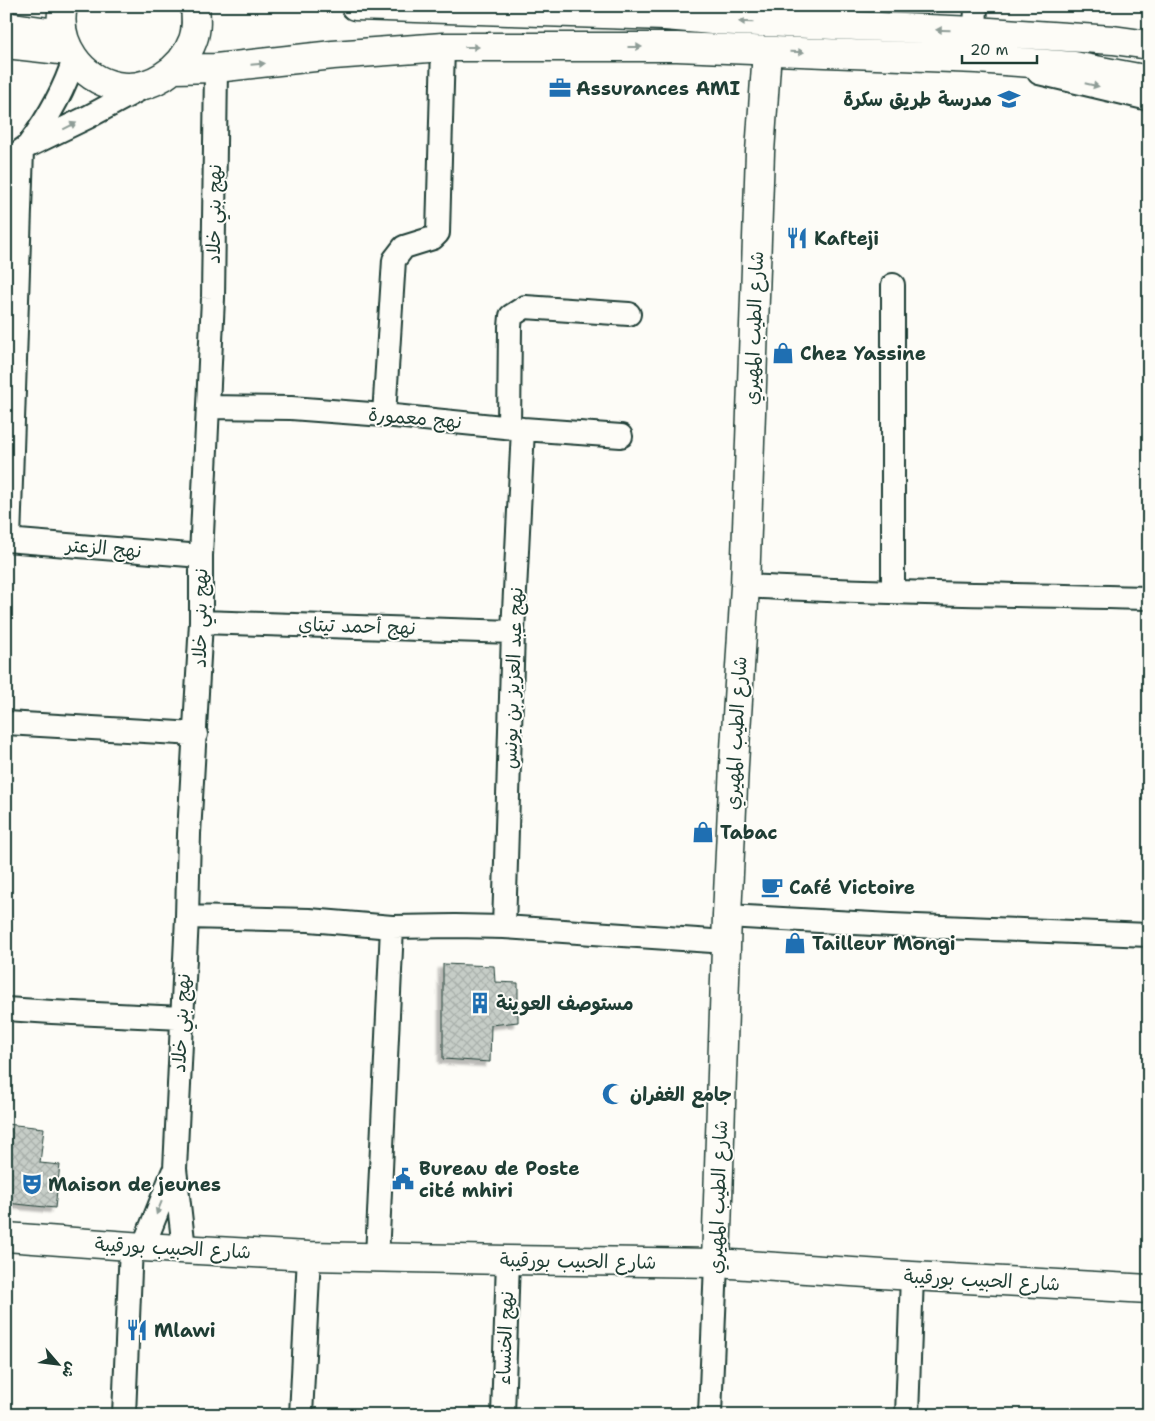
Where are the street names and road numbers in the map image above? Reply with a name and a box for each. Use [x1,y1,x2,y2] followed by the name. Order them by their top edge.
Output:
[201,164,231,264] street label: نهج بني خلاد
[739,251,771,405] street label: شارع الطيب المهيري
[367,401,463,435] street label: نهج معمورة
[63,532,143,564] street label: نهج الزعتر
[187,568,217,668] street label: نهج بني خلاد
[497,587,529,769] street label: نهج عبد العزيز بن يونس
[298,611,416,643] street label: نهج أحمد تيتاي
[719,655,755,811] street label: شارع الطيب المهيري
[166,973,200,1074] street label: نهج بني خلاد
[703,1120,735,1274] street label: شارع الطيب المهيري
[94,1231,252,1266] street label: شارع الحبيب بورقيبة
[500,1247,656,1276] street label: شارع الحبيب بورقيبة
[903,1263,1061,1298] street label: شارع الحبيب بورقيبة
[491,1291,519,1385] street label: نهج الخنساء

